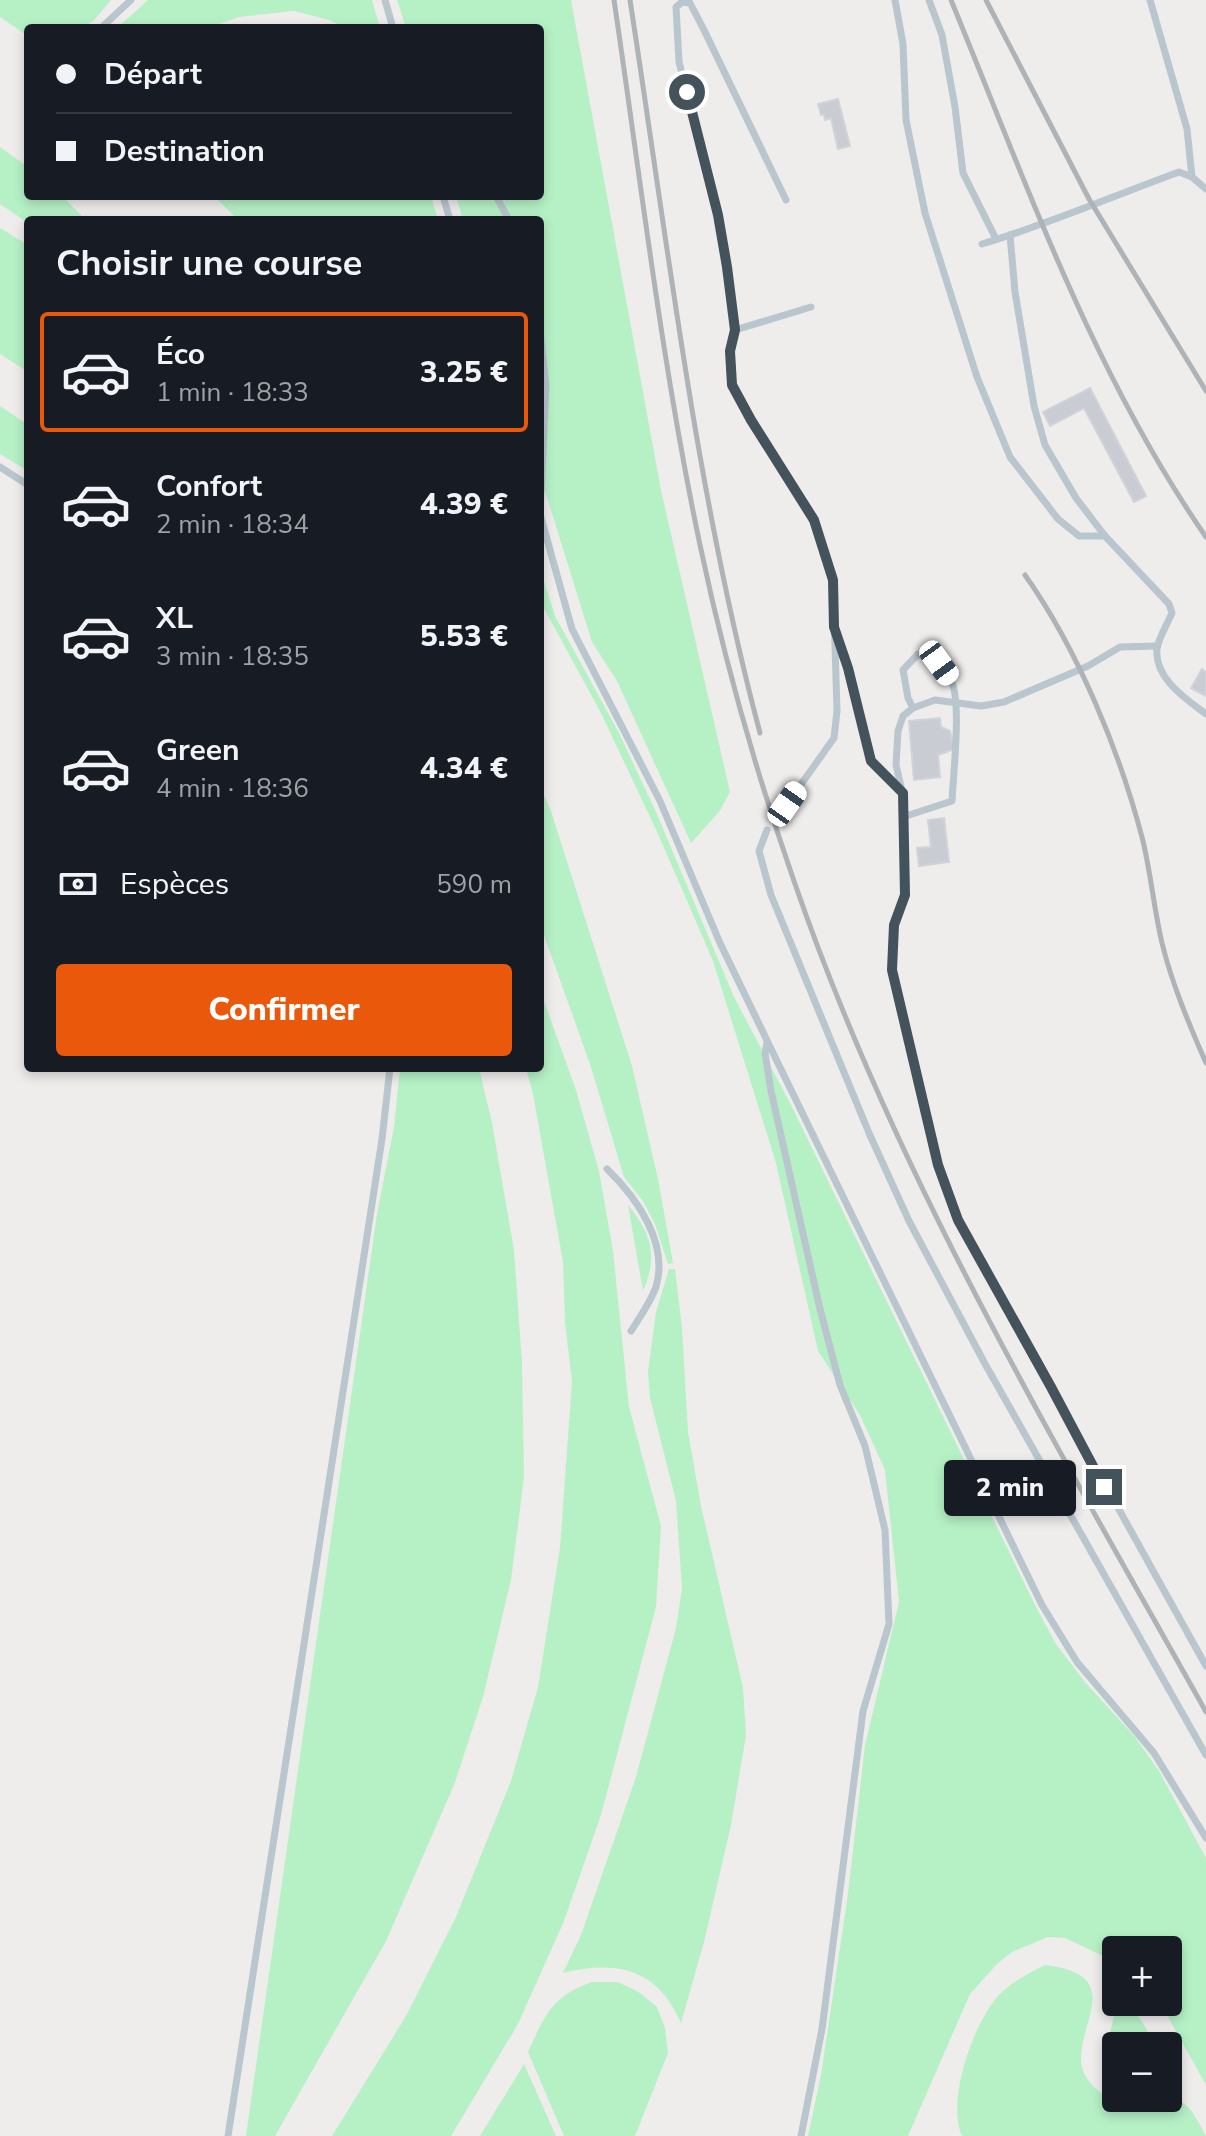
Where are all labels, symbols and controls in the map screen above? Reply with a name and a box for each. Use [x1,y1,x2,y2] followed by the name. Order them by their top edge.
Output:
[104,54,202,95] text: Départ
[669,74,705,110] route start
[104,131,265,172] text: Destination
[56,239,362,288] text: Choisir une course
[156,334,205,375] text: Éco
[60,336,132,408] icon: car
[420,352,508,393] text: 3.25 €
[156,375,309,410] text: 1 min · 18:33
[156,466,262,507] text: Confort
[60,468,132,540] icon: car
[420,484,508,525] text: 4.39 €
[156,507,309,542] text: 2 min · 18:34
[156,598,193,639] text: XL
[60,600,132,672] icon: car
[420,616,508,657] text: 5.53 €
[915,637,963,689] car
[156,639,309,674] text: 3 min · 18:35
[156,730,240,771] text: Green
[60,732,132,804] icon: car
[420,748,508,789] text: 4.34 €
[156,771,309,806] text: 4 min · 18:36
[763,777,811,831] car
[56,862,100,906] icon: cash
[120,864,229,905] text: Espèces
[436,867,512,902] text: 590 m
[56,964,512,1056] button: Confirmer
[944,1459,1076,1515] callout: 2 min
[1086,1469,1122,1505] route end
[976,1470,1044,1505] text: 2 min
[1102,1936,1182,2112] map controls
[1102,1936,1182,2016] button: +
[1102,2032,1182,2112] button: −

